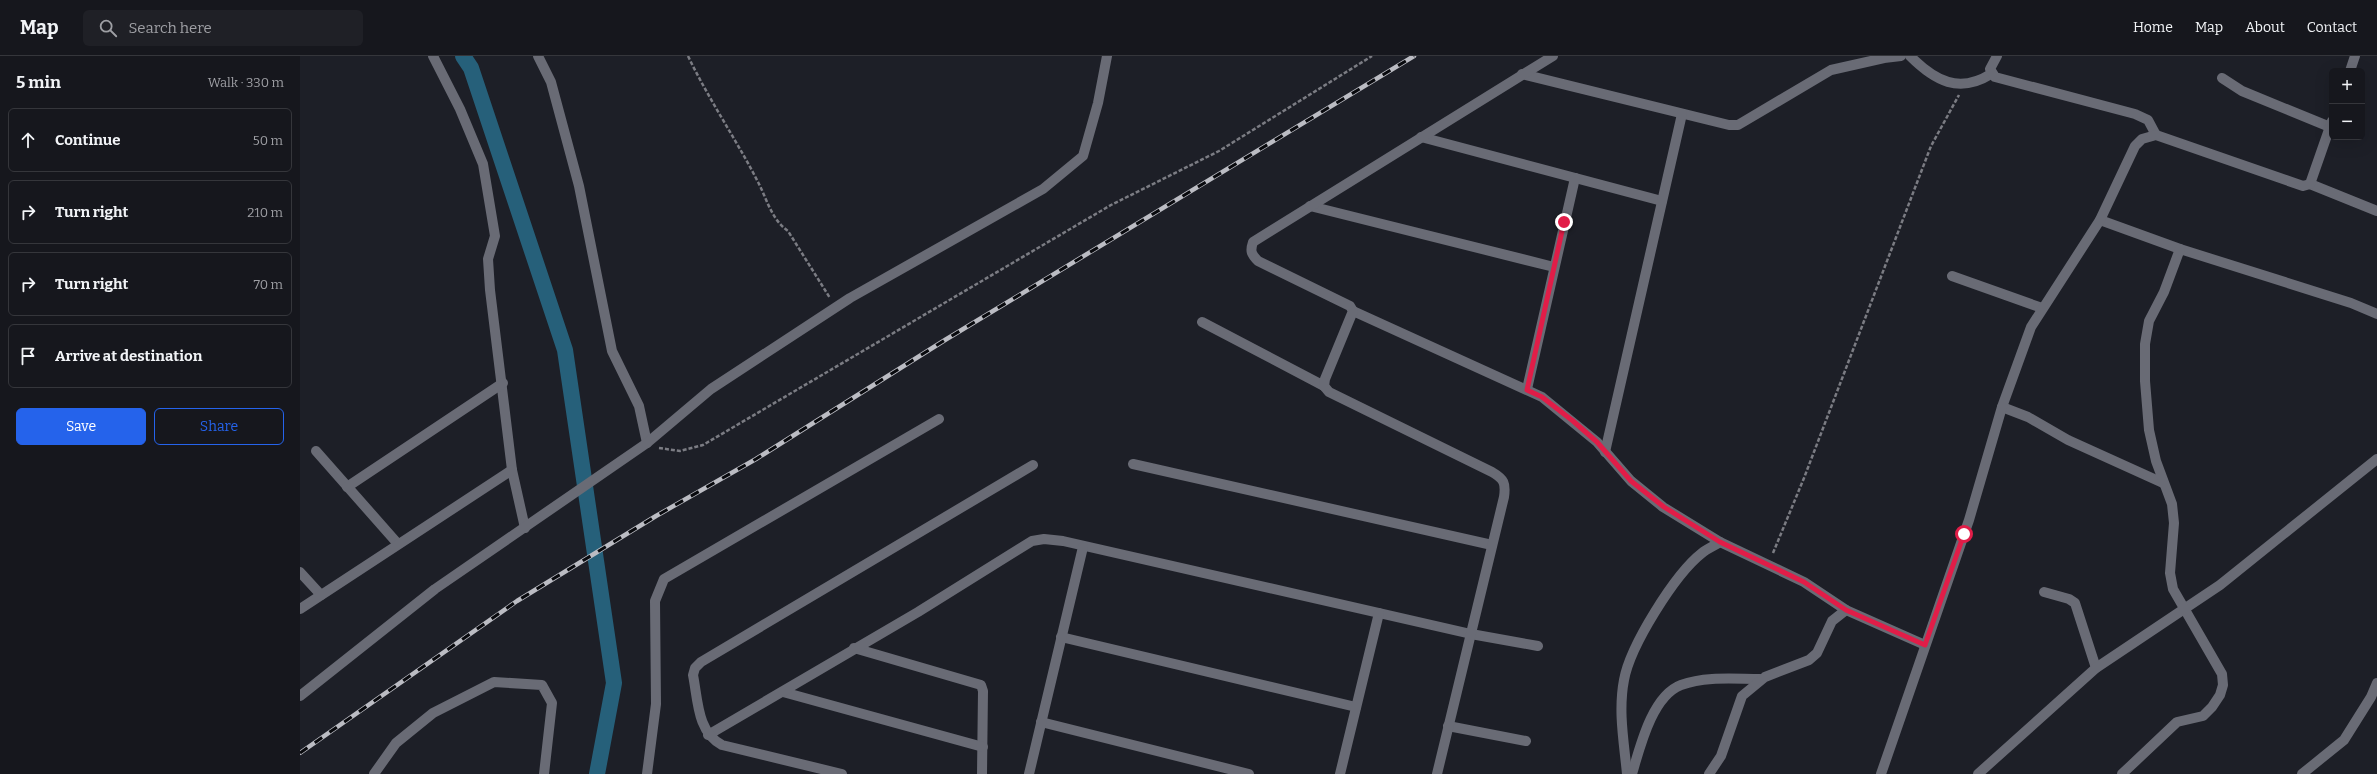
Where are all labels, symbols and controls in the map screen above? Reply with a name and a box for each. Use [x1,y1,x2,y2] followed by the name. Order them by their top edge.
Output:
[83,10,363,46] search box
[20,16,59,39] text: Map
[97,17,119,39] icon: search
[129,19,212,37] text: Search here
[2133,19,2173,36] text: Home
[2195,19,2223,36] text: Map
[2245,19,2285,36] text: About
[2307,19,2357,36] text: Contact
[2329,68,2365,140] map controls
[2329,68,2365,104] button: +
[16,72,61,93] text: 5 min
[208,75,284,90] text: Walk · 330 m
[2329,104,2365,140] button: −
[17,129,39,151] icon: ahead
[55,131,121,149] text: Continue
[253,133,283,148] text: 50 m
[17,201,39,223] icon: right
[55,203,128,221] text: Turn right
[247,205,283,220] text: 210 m
[1555,213,1573,231] route end
[17,273,39,295] icon: right
[55,275,128,293] text: Turn right
[253,277,283,292] text: 70 m
[17,345,39,367] icon: arrive
[55,347,202,365] text: Arrive at destination
[16,408,146,445] button: Save
[154,408,284,445] button: Share
[1955,525,1973,543] route start

